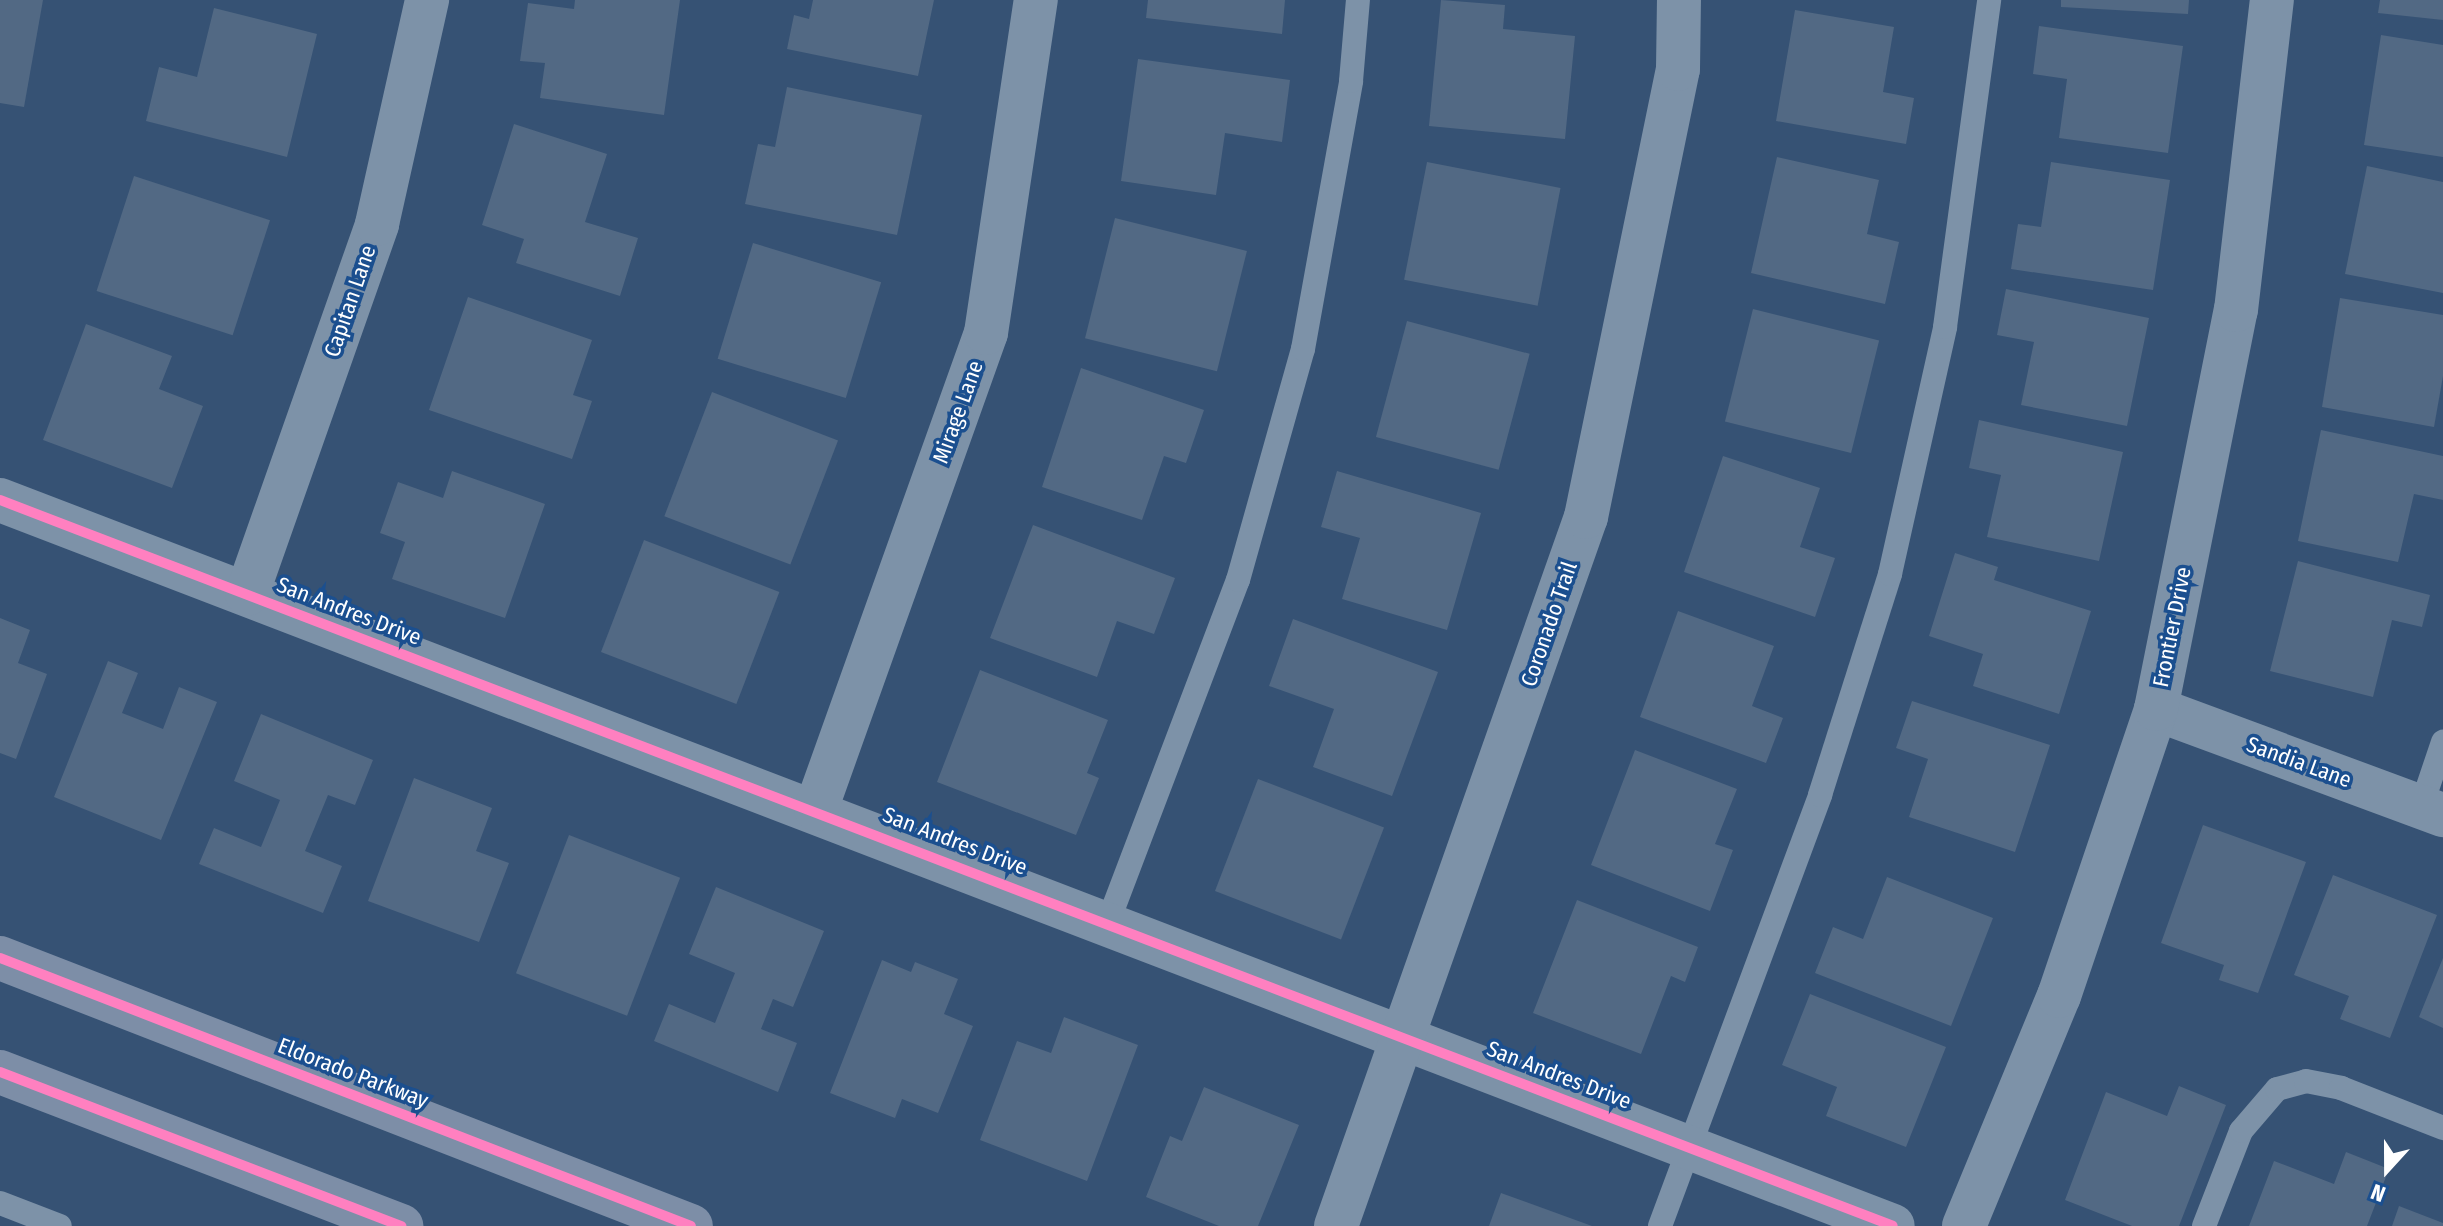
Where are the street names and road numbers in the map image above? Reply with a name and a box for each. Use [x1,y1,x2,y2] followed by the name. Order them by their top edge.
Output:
[319,242,381,360] street label: Capitan Lane
[927,357,989,467] street label: Mirage Lane
[1515,558,1583,690] street label: Coronado Trail
[2147,565,2197,689] street label: Frontier Drive
[273,571,425,651] street label: San Andres Drive
[2243,731,2355,793] street label: Sandia Lane
[879,801,1031,881] street label: San Andres Drive
[274,1032,432,1114] street label: Eldorado Parkway
[1483,1035,1635,1115] street label: San Andres Drive

